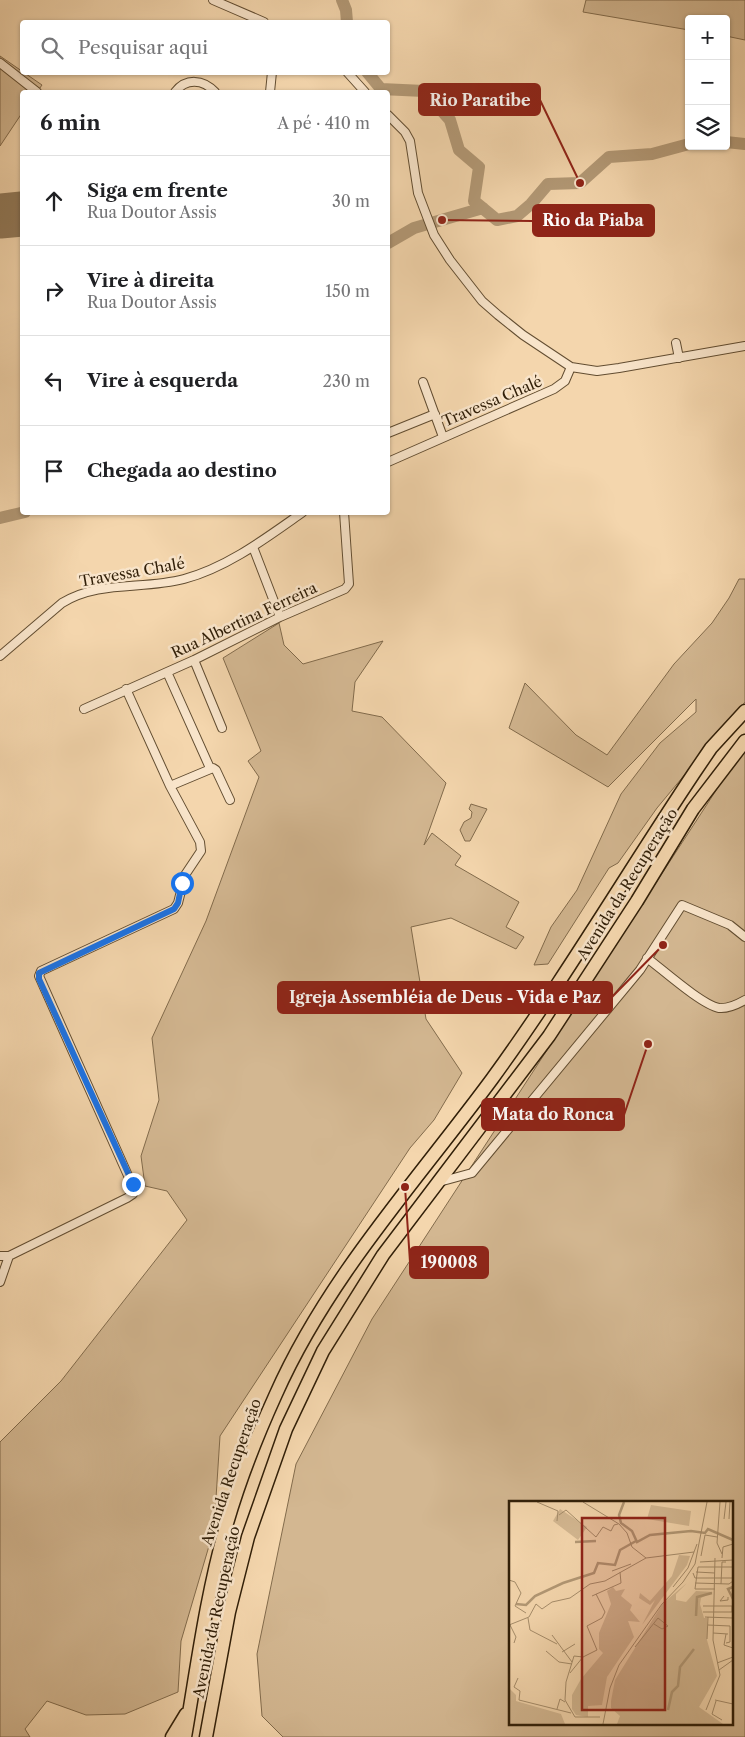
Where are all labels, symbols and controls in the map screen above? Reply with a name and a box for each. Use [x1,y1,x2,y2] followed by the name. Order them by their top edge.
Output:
[685,15,730,150] map controls
[685,15,730,60] button: +
[20,20,390,75] search box
[38,34,66,62] icon: search
[78,36,208,59] text: Pesquisar aqui
[685,60,730,105] button: −
[419,84,540,115] callout: Rio Paratibe
[429,90,531,110] text: Rio Paratibe
[685,105,730,150] button: layers
[40,110,101,135] text: 6 min
[277,113,370,133] text: A pé · 410 m
[87,179,228,202] text: Siga em frente
[40,187,68,215] icon: ahead
[332,191,370,211] text: 30 m
[87,202,217,222] text: Rua Doutor Assis
[533,205,654,236] callout: Rio da Piaba
[542,210,645,230] text: Rio da Piaba
[87,269,214,292] text: Vire à direita
[40,277,68,305] icon: right
[325,281,370,301] text: 150 m
[87,292,217,312] text: Rua Doutor Assis
[40,367,68,395] icon: left
[87,369,238,392] text: Vire à esquerda
[323,371,370,391] text: 230 m
[439,371,545,431] street label: Travessa Chalé
[40,457,68,485] icon: arrive
[87,459,277,482] text: Chegada ao destino
[78,553,186,591] street label: Travessa Chalé
[168,578,320,662] street label: Rua Albertina Ferreira
[572,805,682,964] street label: Avenida da Recuperação
[171,872,194,895] route start
[278,982,612,1013] callout: Igreja Assembléia de Deus - Vida e Paz
[289,987,601,1007] text: Igreja Assembléia de Deus - Vida e Paz
[482,1099,624,1130] callout: Mata do Ronca
[492,1104,615,1124] text: Mata do Ronca
[122,1173,145,1196] route end
[410,1247,488,1278] callout: 190008
[420,1252,478,1272] text: 190008
[197,1396,265,1549] street label: Avenida Recuperação
[509,1501,732,1724] inset map
[188,1524,244,1701] street label: Avenida da Recuperação

